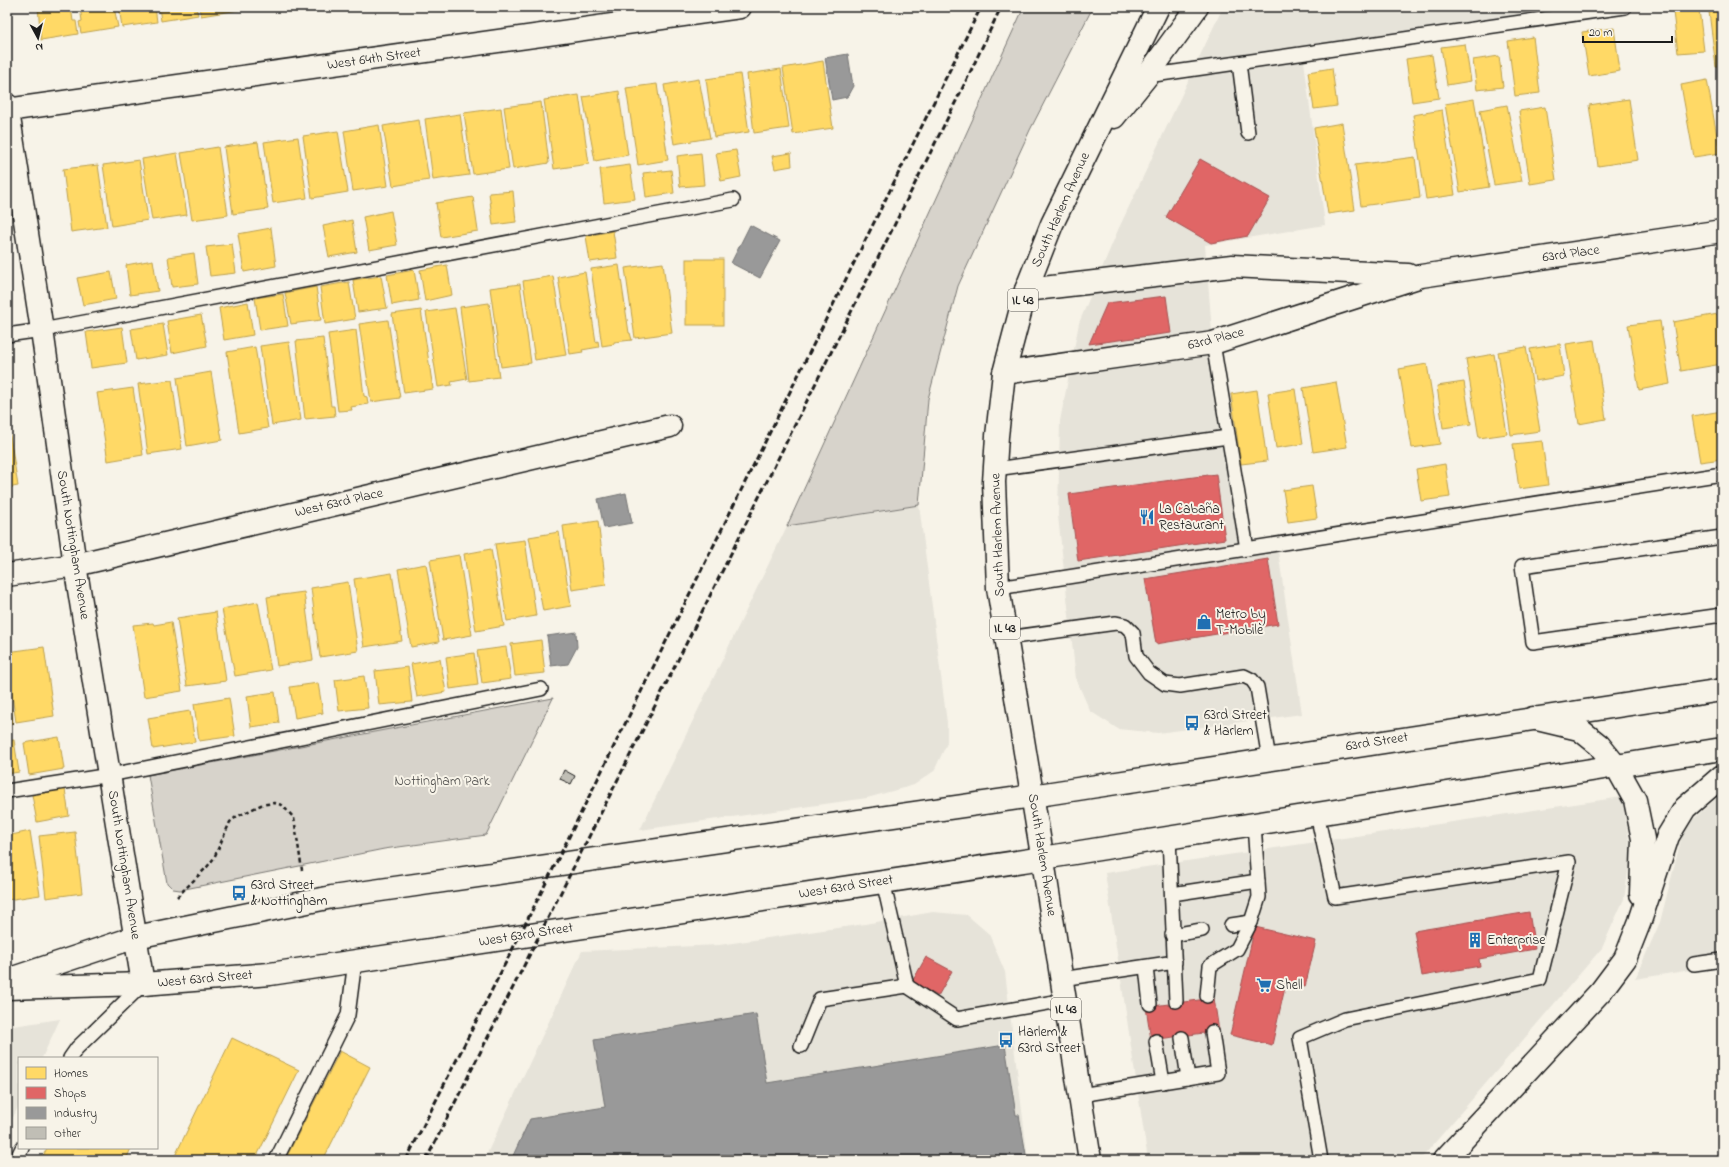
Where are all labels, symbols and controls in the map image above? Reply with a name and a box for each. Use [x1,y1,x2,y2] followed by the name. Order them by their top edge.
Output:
[18,18,58,58] north arrow
[1583,18,1672,44] scale bar
[1589,24,1612,42] text: 20 m
[34,39,44,55] text: N
[326,42,423,76] street label: West 64th Street
[1026,148,1096,271] street label: South Harlem Avenue
[1541,240,1602,268] street label: 63rd Place
[1008,289,1038,311] road number: IL 43
[1186,322,1247,356] street label: 63rd Place
[50,469,95,622] street label: South Nottingham Avenue
[985,472,1011,597] street label: South Harlem Avenue
[293,483,386,523] street label: West 63rd Place
[1159,499,1224,536] place label: La Cabaña Restaurant
[1138,508,1156,526] restaurant icon: La Cabaña Restaurant
[1216,604,1266,641] place label: Metro by T-Mobile
[1195,613,1213,631] shop icon: Metro by T-Mobile
[990,617,1020,639] road number: IL 43
[1204,705,1267,742] place label: 63rd Street & Harlem
[1183,714,1201,732] bus stop icon: 63rd Street & Harlem
[1344,727,1410,757] street label: 63rd Street
[394,771,490,793] park label: Nottingham Park
[101,789,146,942] street label: South Nottingham Avenue
[1022,792,1062,919] street label: South Harlem Avenue
[797,869,895,905] street label: West 63rd Street
[251,875,327,913] place label: 63rd Street & Nottingham
[230,884,248,902] bus stop icon: 63rd Street & Nottingham
[477,917,575,953] street label: West 63rd Street
[1487,930,1546,951] place label: Enterprise
[1466,931,1484,949] building icon: Enterprise
[157,964,254,994] street label: West 63rd Street
[1276,975,1303,996] place label: Shell
[1255,976,1273,994] supermarket icon: Shell
[1051,998,1081,1020] road number: IL 43
[1018,1022,1081,1059] place label: Harlem & 63rd Street
[997,1031,1015,1049] bus stop icon: Harlem & 63rd Street
[18,1057,158,1149] legend
[54,1065,88,1083] text: Homes
[54,1085,86,1103] text: Shops
[54,1105,97,1124] text: Industry
[54,1125,81,1143] text: Other

